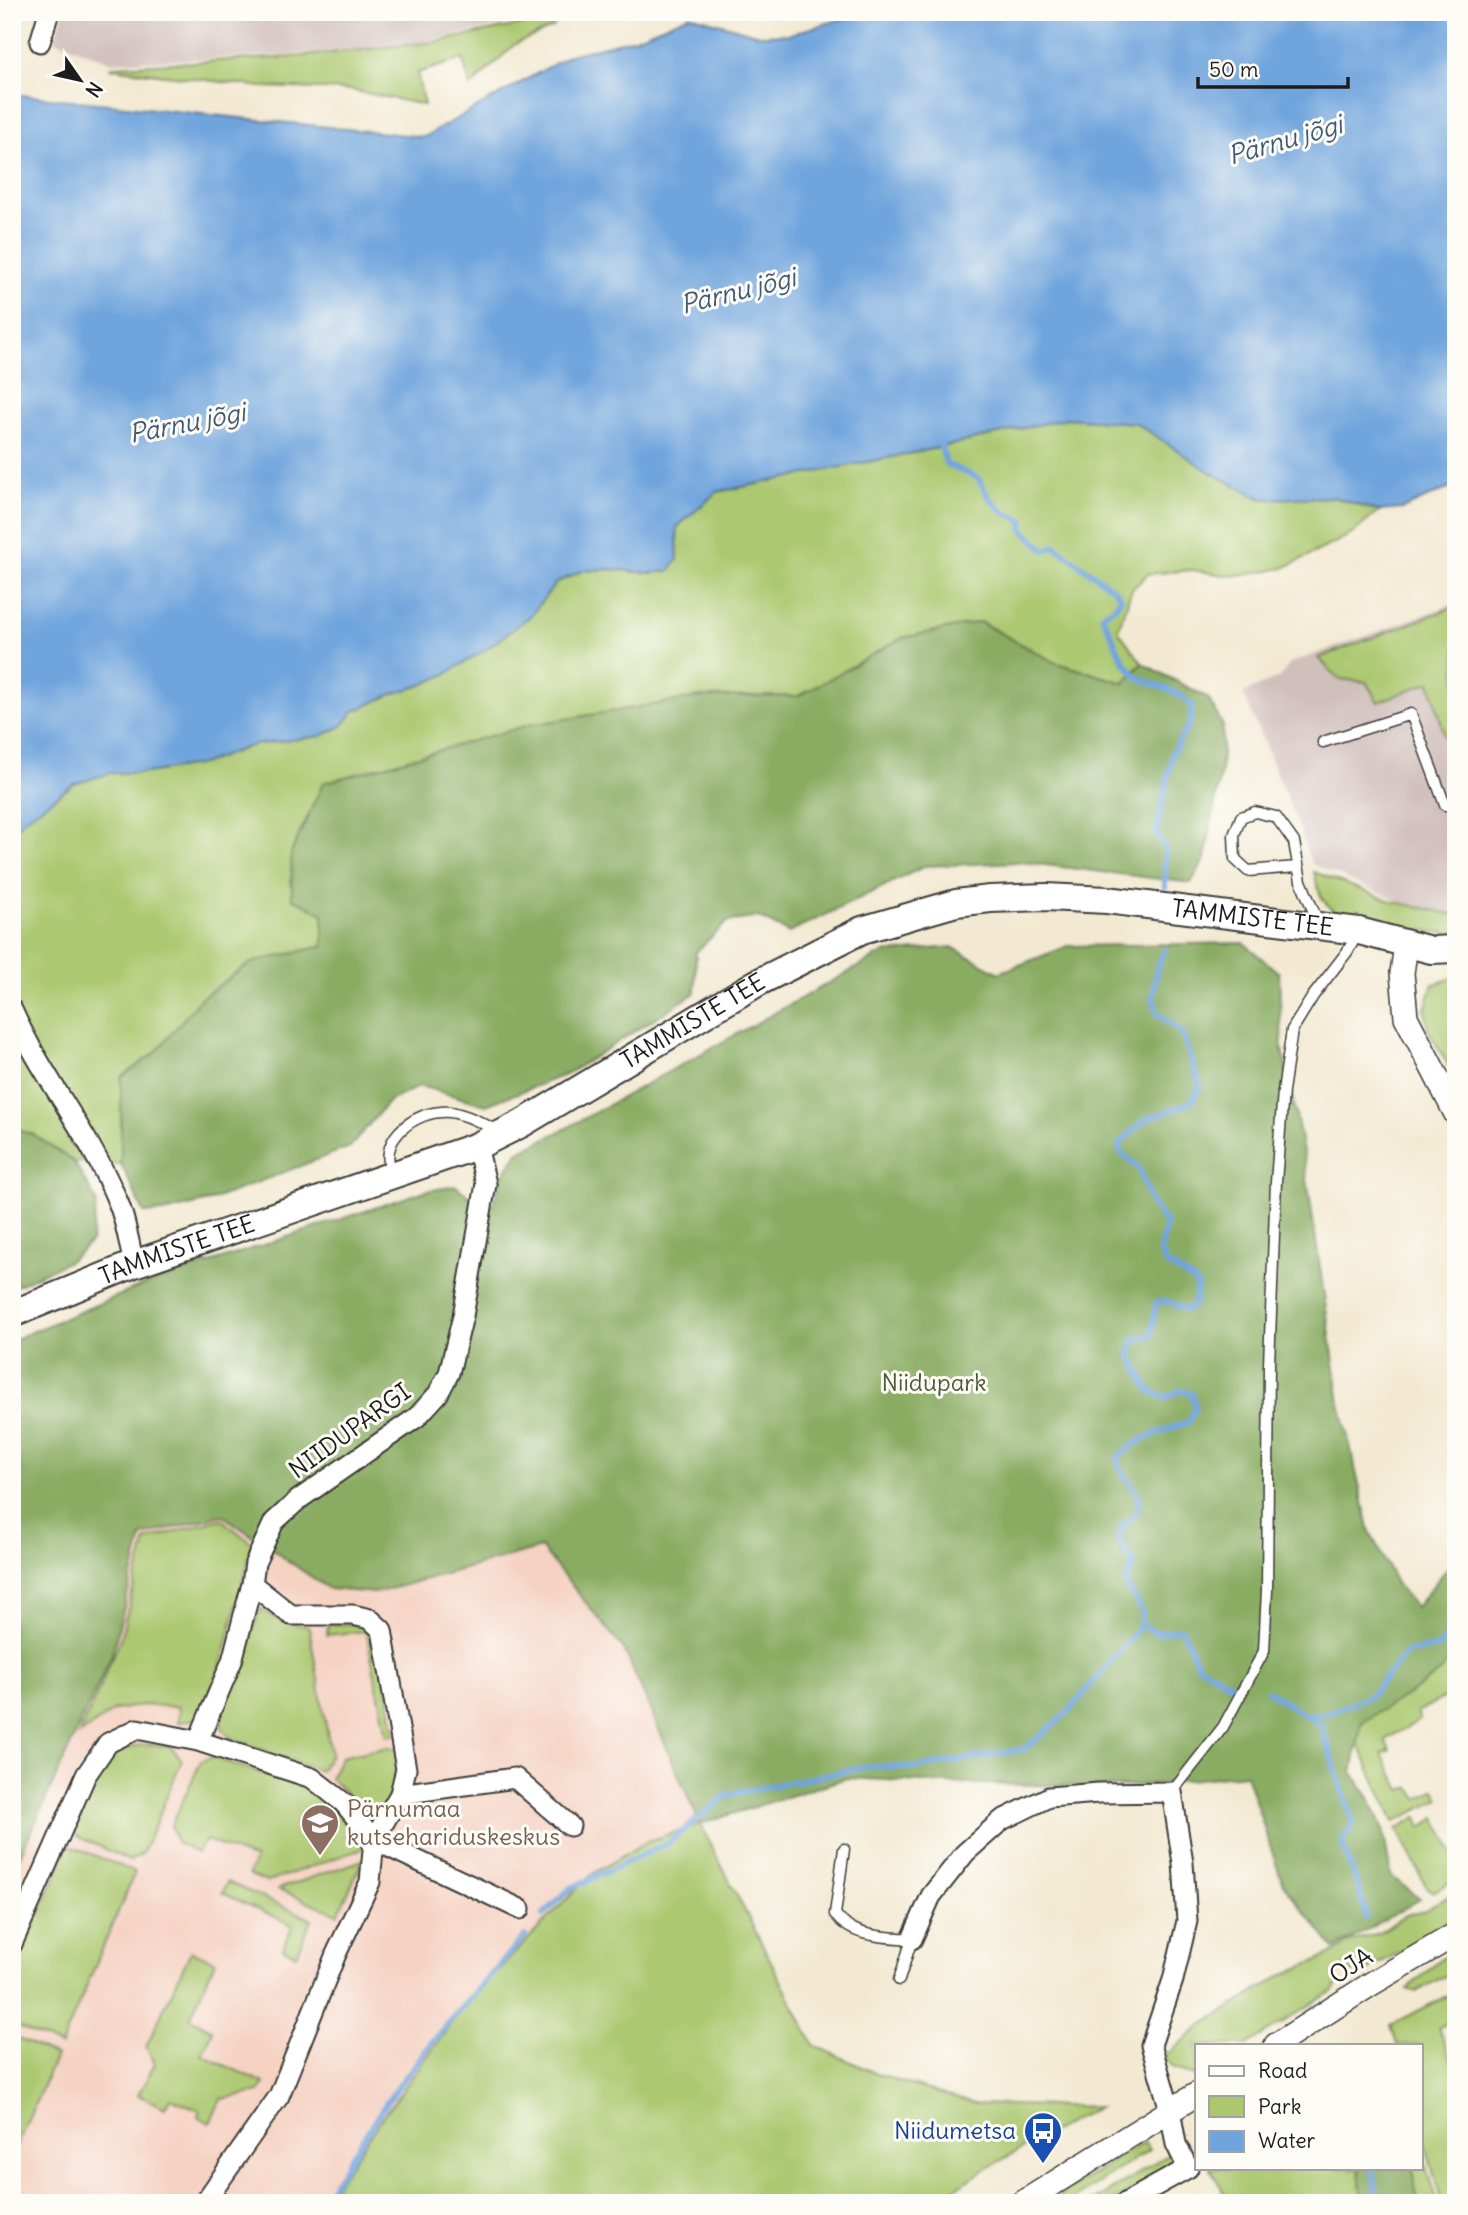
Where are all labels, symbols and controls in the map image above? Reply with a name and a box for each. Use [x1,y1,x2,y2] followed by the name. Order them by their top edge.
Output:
[46,46,116,116] north arrow
[1198,46,1349,90] scale bar
[1209,56,1258,83] text: 50 m
[80,77,108,102] text: N
[1224,107,1349,172] water label: Pärnu jõgi
[677,260,802,321] water label: Pärnu jõgi
[126,394,251,450] water label: Pärnu jõgi
[1170,892,1335,942] street label: TAMMISTE TEE
[615,966,770,1075] street label: TAMMISTE TEE
[94,1208,258,1291] street label: TAMMISTE TEE
[882,1367,986,1397] park label: Niidupark
[283,1376,416,1484] street label: NIIDUPARGI
[347,1793,560,1851] place label: Pärnumaa kutsehariduskeskus
[299,1802,341,1857] school or university icon: Pärnumaa kutsehariduskeskus
[1323,1940,1378,1990] street label: OJA
[1195,2044,1422,2170] legend
[1258,2057,1307,2084] text: Road
[1258,2093,1301,2120] text: Park
[1022,2110,1064,2165] bus stop icon: Niidumetsa
[894,2115,1016,2145] place label: Niidumetsa
[1258,2127,1316,2154] text: Water

